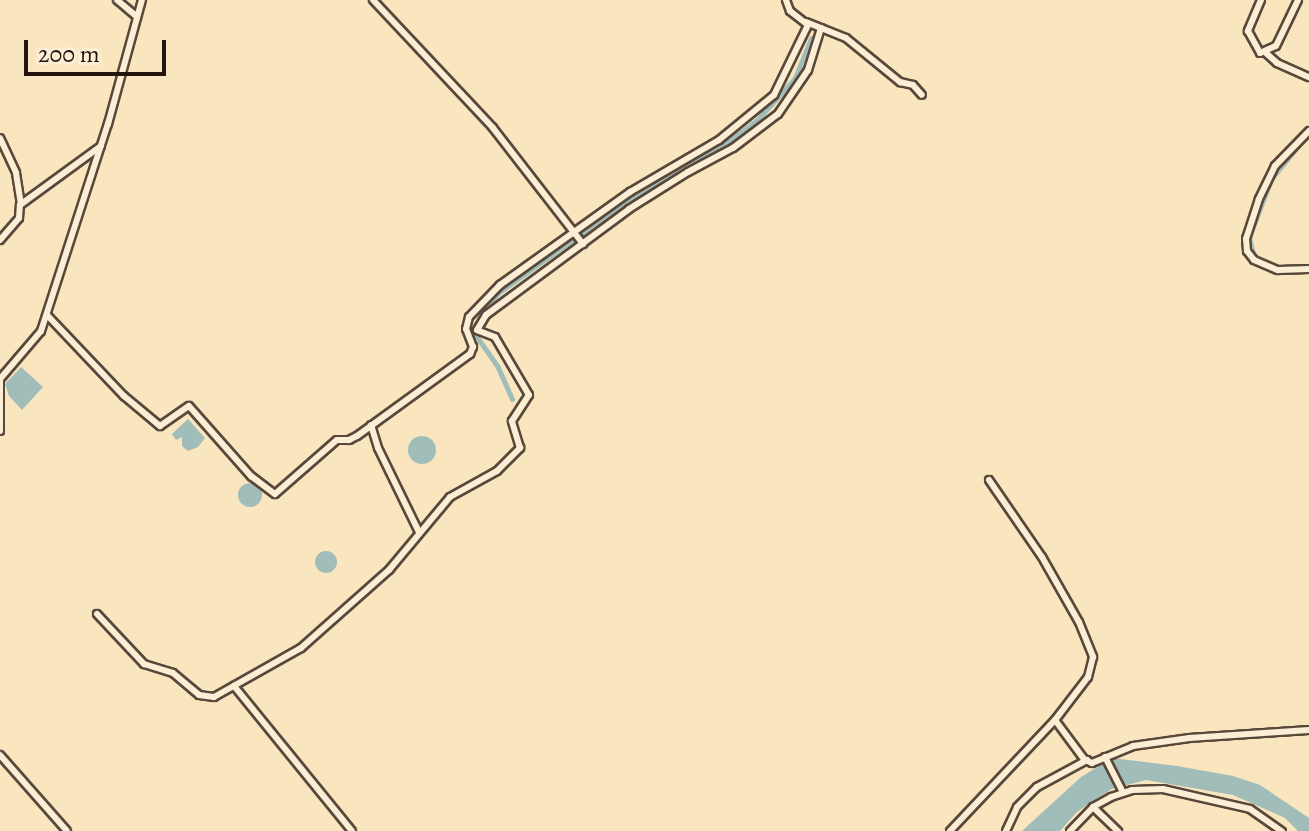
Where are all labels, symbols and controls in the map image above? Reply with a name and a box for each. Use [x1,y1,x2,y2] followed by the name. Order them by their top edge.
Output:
[28,24,170,74] scale bar
[38,38,100,70] text: 200 m

